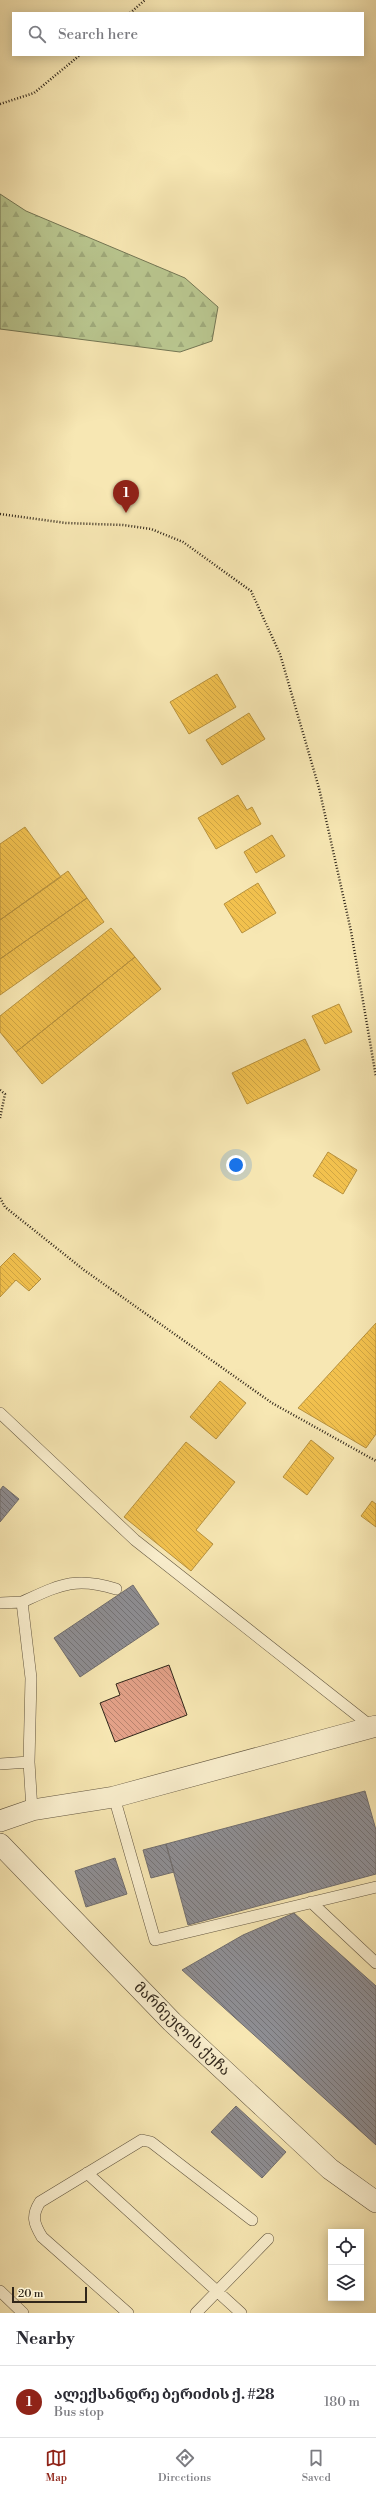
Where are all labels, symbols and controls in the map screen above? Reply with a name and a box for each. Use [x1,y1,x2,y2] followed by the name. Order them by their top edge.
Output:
[12,12,364,56] search box
[26,23,48,45] icon: search
[58,25,138,44] text: Search here
[113,480,139,513] pin: 1
[226,1155,246,1175] your location
[130,1978,234,2080] street label: მარნეულის ქუჩა
[328,2229,364,2301] map controls
[328,2229,364,2265] button: locate
[328,2265,364,2301] button: layers
[12,2285,87,2304] scale bar
[18,2287,43,2301] text: 20 m
[16,2328,75,2350] text: Nearby
[54,2385,275,2404] text: ალექსანდრე ბერიძის ქ. #28
[26,2394,32,2410] text: 1
[324,2394,360,2410] text: 180 m
[54,2404,104,2420] text: Bus stop
[45,2447,67,2485] tab: Map
[158,2447,211,2485] tab: Directions
[302,2447,331,2485] tab: Saved

